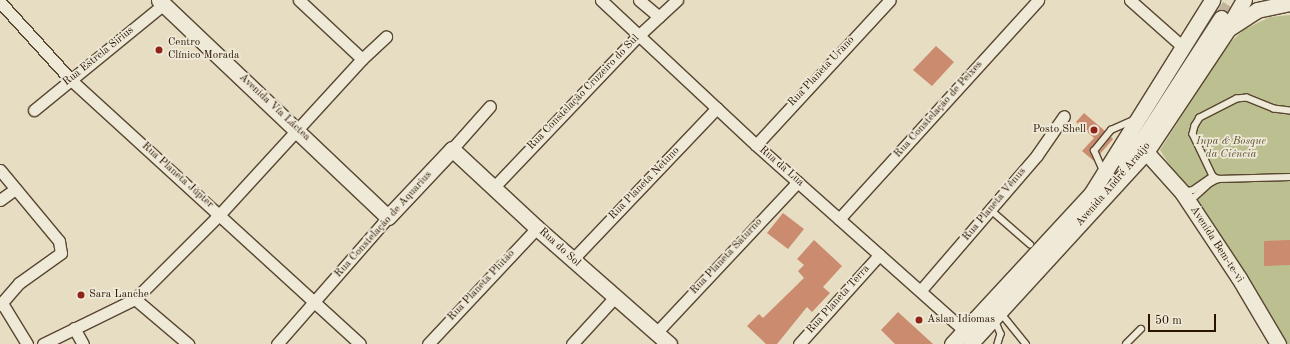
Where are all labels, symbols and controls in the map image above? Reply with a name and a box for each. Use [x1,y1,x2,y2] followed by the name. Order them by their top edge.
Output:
[61,24,137,90] street label: Rua Estrela Sirius
[525,32,643,154] street label: Rua Constelação Cruzeiro do Sul
[786,34,858,110] street label: Rua Planeta Urano
[168,37,239,63] place label: Centro Clínico Morada
[153,44,165,56] marker: Centro Clínico Morada
[892,59,986,161] street label: Rua Constelação de Peixes
[236,72,312,144] street label: Avenida Vía Láctea
[1033,123,1086,137] place label: Posto Shell
[1089,125,1099,135] marker: Posto Shell
[1196,136,1266,162] park label: Inpa & Bosque da Ciência
[138,140,216,212] street label: Rua Planeta Júpter
[1074,140,1154,230] street label: Avenida André Araújo
[756,144,806,190] street label: Rua da Lua
[607,145,683,223] street label: Rua Planeta Netuno
[960,166,1030,244] street label: Rua Planeta Vênus
[333,169,435,281] street label: Rua Constelação de Aquarius
[1186,204,1246,286] street label: Avenida Bem-te-vi
[688,216,766,298] street label: Rua Planeta Saturno
[535,226,583,270] street label: Rua do Sol
[446,248,518,324] street label: Rua Planeta Plutão
[805,263,873,337] street label: Rua Planeta Terra
[89,288,149,302] place label: Sara Lanche
[76,290,86,300] marker: Sara Lanche
[1150,306,1218,332] scale bar
[927,313,995,327] place label: Aslan Idiomas
[914,315,924,325] marker: Aslan Idiomas
[1155,315,1182,327] text: 50 m

